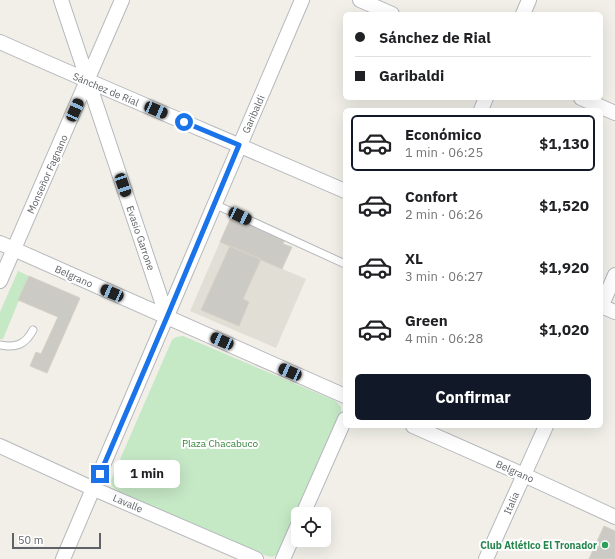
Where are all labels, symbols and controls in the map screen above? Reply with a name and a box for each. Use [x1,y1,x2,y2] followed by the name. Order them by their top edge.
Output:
[379,28,491,47] text: Sánchez de Rial
[379,66,444,85] text: Garibaldi
[71,70,141,109] street label: Sánchez de Rial
[239,93,268,135] street label: Garibaldi
[65,97,85,123] car
[143,100,169,120] car
[175,113,193,131] route start
[357,125,393,161] icon: car
[405,125,481,144] text: Económico
[24,132,71,216] street label: Monseñor Fagnano
[539,134,589,153] text: $1,130
[405,144,483,161] text: 1 min · 06:25
[113,172,133,198] car
[357,187,393,223] icon: car
[405,187,458,206] text: Confort
[539,196,589,215] text: $1,520
[123,204,158,273] street label: Evasio Garrone
[227,205,253,227] car
[405,206,483,223] text: 2 min · 06:26
[357,249,393,285] icon: car
[405,249,423,268] text: XL
[539,258,589,277] text: $1,920
[53,262,95,291] street label: Belgrano
[405,268,483,285] text: 3 min · 06:27
[99,283,125,303] car
[357,311,393,347] icon: car
[405,311,448,330] text: Green
[539,320,589,339] text: $1,020
[405,330,483,347] text: 4 min · 06:28
[209,331,235,351] car
[277,362,303,382] car
[355,374,591,420] button: Confirmar
[182,437,258,450] park label: Plaza Chacabuco
[494,457,536,486] street label: Belgrano
[114,460,180,488] callout: 1 min
[91,465,109,483] route end
[130,465,164,482] text: 1 min
[501,489,522,517] street label: Italia
[111,491,145,516] street label: Lavalle
[291,507,331,547] map controls
[291,507,331,547] button: locate
[12,531,101,550] scale bar
[18,533,43,547] text: 50 m
[480,539,597,552] place label: Club Atlético El Tronador
[600,540,610,550] marker: Club Atlético El Tronador

